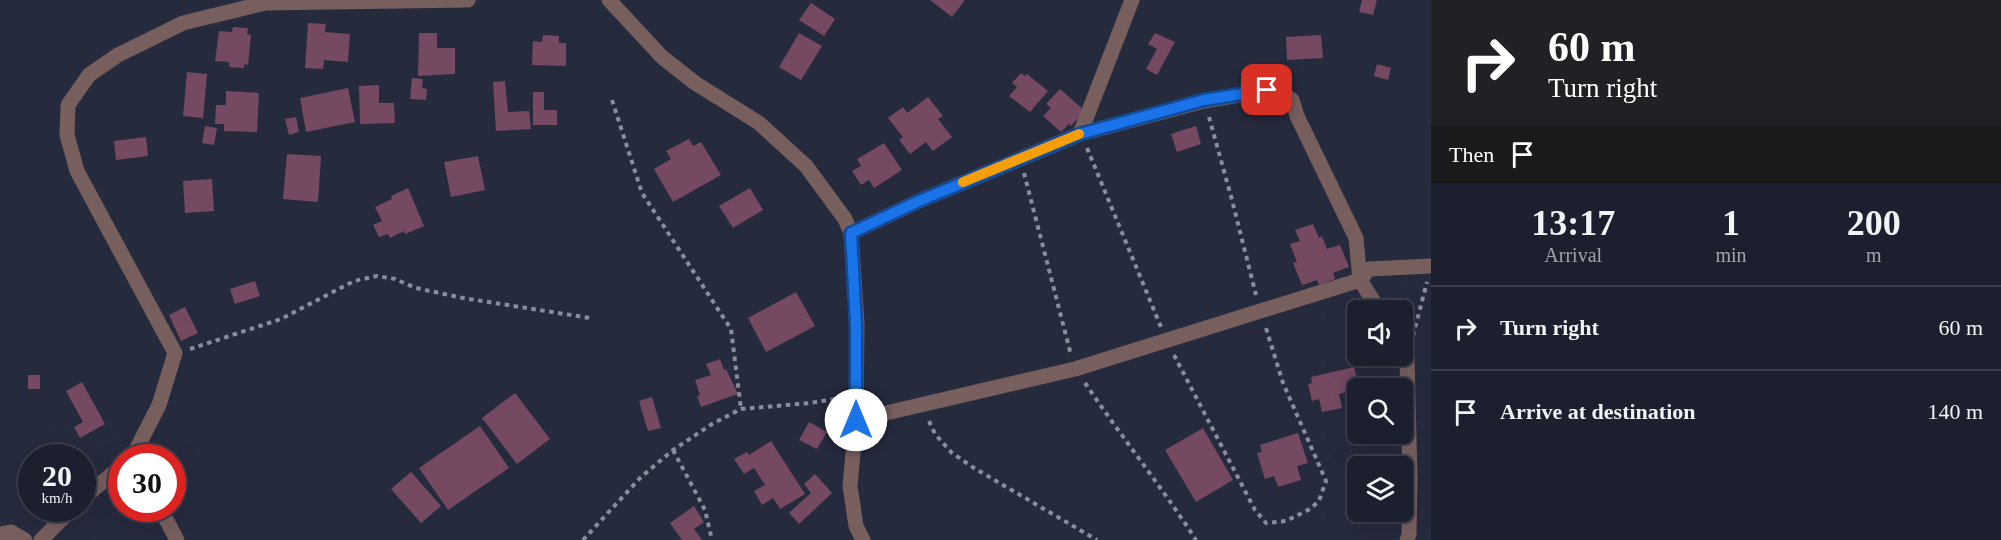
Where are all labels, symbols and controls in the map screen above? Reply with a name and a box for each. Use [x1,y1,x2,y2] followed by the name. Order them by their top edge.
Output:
[1449,24,1527,102] icon: right
[1548,24,1636,70] text: 60 m
[1241,64,1292,115] pin
[1250,73,1283,106] icon: arrive
[1548,73,1657,103] text: Turn right
[1506,138,1539,171] icon: arrive
[1449,142,1494,167] text: Then
[1531,203,1615,243] text: 13:17
[1722,203,1740,243] text: 1
[1847,203,1901,243] text: 200
[1544,244,1602,266] text: Arrival
[1715,244,1747,266] text: min
[1866,244,1882,266] text: m
[1347,300,1413,522] map controls
[1347,300,1413,366] button: sound
[1449,312,1482,345] icon: right
[1500,315,1599,340] text: Turn right
[1938,315,1983,340] text: 60 m
[1347,378,1413,444] button: search
[824,388,888,452] position arrow
[1449,396,1482,429] icon: arrive
[1500,399,1696,424] text: Arrive at destination
[1927,399,1983,424] text: 140 m
[108,444,186,522] speed limit sign: 30
[1347,456,1413,522] button: layers
[42,459,72,492] text: 20
[42,490,72,506] text: km/h

